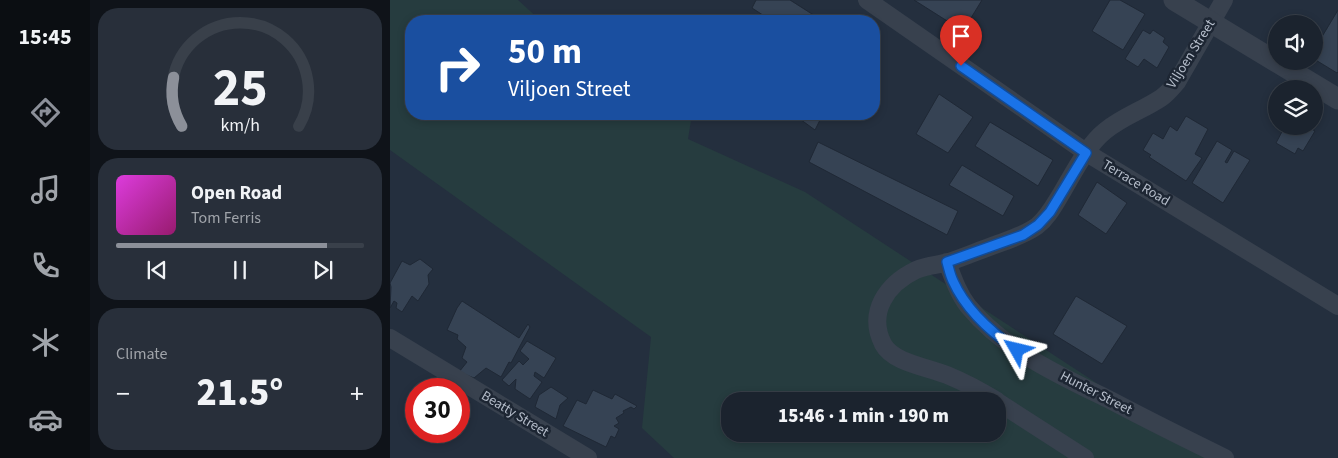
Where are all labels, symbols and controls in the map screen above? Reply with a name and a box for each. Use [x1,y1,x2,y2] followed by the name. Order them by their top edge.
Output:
[940,15,982,66] pin
[1162,15,1220,92] street label: Viljoen Street
[1268,15,1323,135] map controls
[1268,15,1323,70] button: sound
[18,21,72,53] text: 15:45
[947,22,975,50] icon: arrive
[508,27,582,77] text: 50 m
[425,35,490,100] icon: right
[213,52,267,126] text: 25
[508,73,630,105] text: Viljoen Street
[1268,80,1323,135] button: layers
[28,95,63,130] icon: directions
[220,113,260,138] text: km/h
[1098,155,1174,211] street label: Terrace Road
[28,172,63,207] icon: music
[191,180,282,207] text: Open Road
[191,207,261,229] text: Tom Ferris
[28,248,63,283] icon: phone
[143,256,171,284] icon: previous
[226,256,254,284] icon: pause
[309,256,337,284] icon: next
[990,323,1042,375] position arrow
[28,325,63,360] icon: climate
[116,343,167,365] text: Climate
[197,366,283,420] text: 21.5°
[1056,366,1136,420] street label: Hunter Street
[116,374,130,414] text: −
[350,374,364,414] text: +
[405,378,470,443] speed limit sign: 30
[478,386,553,442] street label: Beatty Street
[28,402,63,437] icon: car
[778,403,949,430] text: 15:46 · 1 min · 190 m

